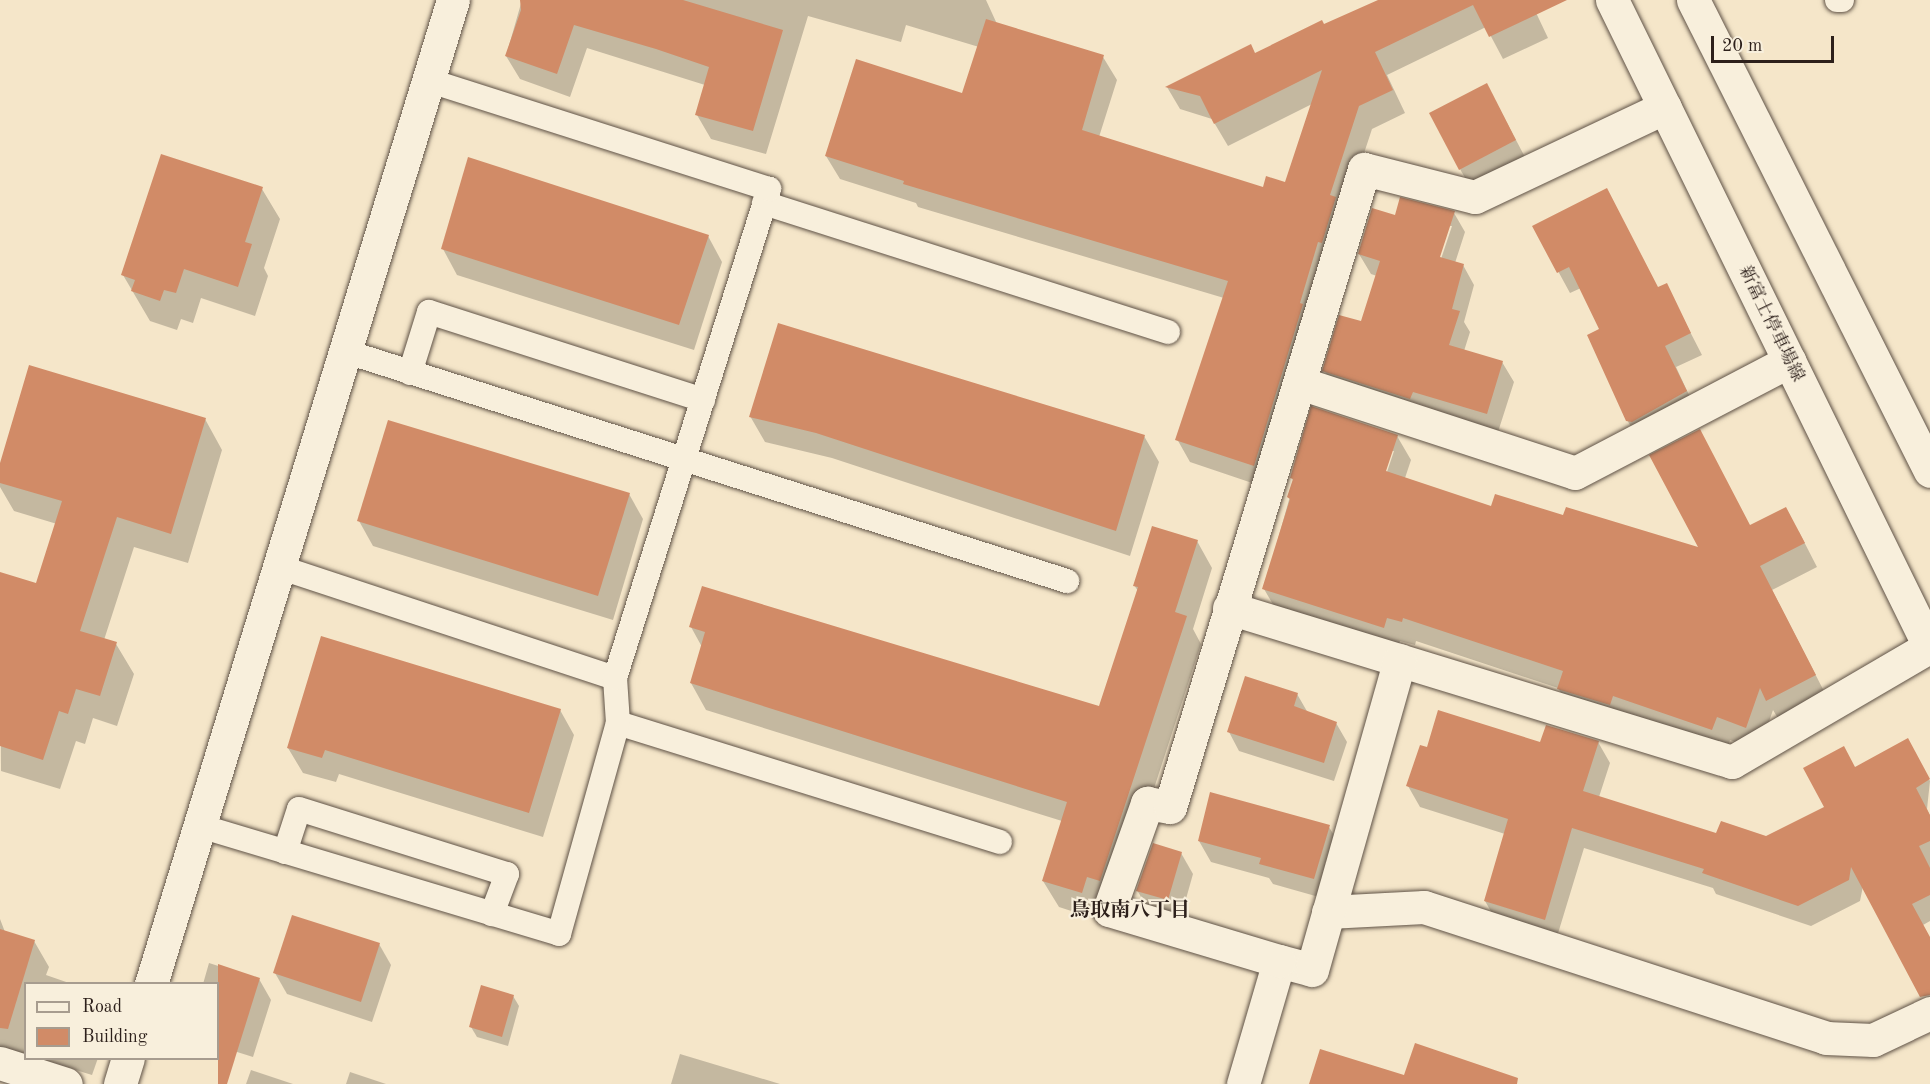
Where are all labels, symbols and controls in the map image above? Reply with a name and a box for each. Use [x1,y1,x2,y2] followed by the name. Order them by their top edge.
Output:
[1714,24,1837,62] scale bar
[1722,37,1762,55] text: 20 m
[1734,263,1808,385] street label: 新富士停車場線
[1070,899,1190,923] district label: 鳥取南八丁目
[24,982,219,1060] legend
[82,998,122,1016] text: Road
[82,1028,147,1046] text: Building

